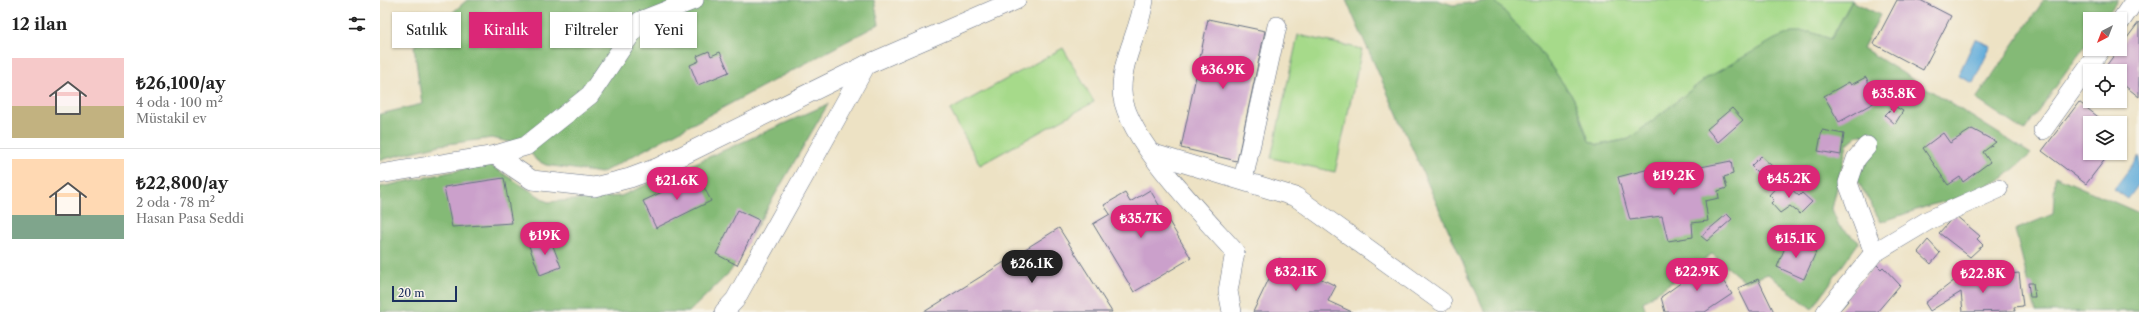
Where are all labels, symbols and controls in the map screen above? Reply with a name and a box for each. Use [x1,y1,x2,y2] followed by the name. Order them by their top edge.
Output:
[392,12,461,48] chip: Satılık
[469,12,542,48] chip: Kiralık
[550,12,632,48] chip: Filtreler
[640,12,697,48] chip: Yeni
[2083,12,2127,56] north arrow
[2083,12,2127,160] map controls
[346,13,368,35] icon: filters
[12,14,68,34] text: 12 ilan
[1190,56,1256,90] pin: ₺36.9K
[1201,61,1245,77] text: ₺36.9K
[2083,64,2127,108] button: locate
[136,73,225,93] text: ₺26,100/ay
[44,74,92,122] icon: home
[1861,80,1927,114] pin: ₺35.8K
[1872,85,1916,101] text: ₺35.8K
[136,94,223,110] text: 4 oda · 100 m²
[136,110,207,126] text: Müstakil ev
[2083,116,2127,160] button: layers
[1641,162,1707,196] pin: ₺19.2K
[1756,165,1822,199] pin: ₺45.2K
[644,167,710,201] pin: ₺21.6K
[1653,167,1695,183] text: ₺19.2K
[1767,170,1811,186] text: ₺45.2K
[656,172,698,188] text: ₺21.6K
[136,173,228,193] text: ₺22,800/ay
[44,175,92,223] icon: home
[136,194,215,210] text: 2 oda · 78 m²
[1108,205,1174,239] pin: ₺35.7K
[136,210,244,226] text: Hasan Pasa Seddi
[1120,210,1162,226] text: ₺35.7K
[521,222,569,256] pin: ₺19K
[1763,225,1829,259] pin: ₺15.1K
[529,227,561,243] text: ₺19K
[1776,230,1816,246] text: ₺15.1K
[999,250,1065,284] pin: ₺26.1K
[1011,255,1053,271] text: ₺26.1K
[1263,258,1329,292] pin: ₺32.1K
[1664,258,1730,292] pin: ₺22.9K
[1950,260,2016,294] pin: ₺22.8K
[1275,263,1317,279] text: ₺32.1K
[1675,263,1719,279] text: ₺22.9K
[1961,265,2005,281] text: ₺22.8K
[392,284,457,303] scale bar
[398,286,424,300] text: 20 m

